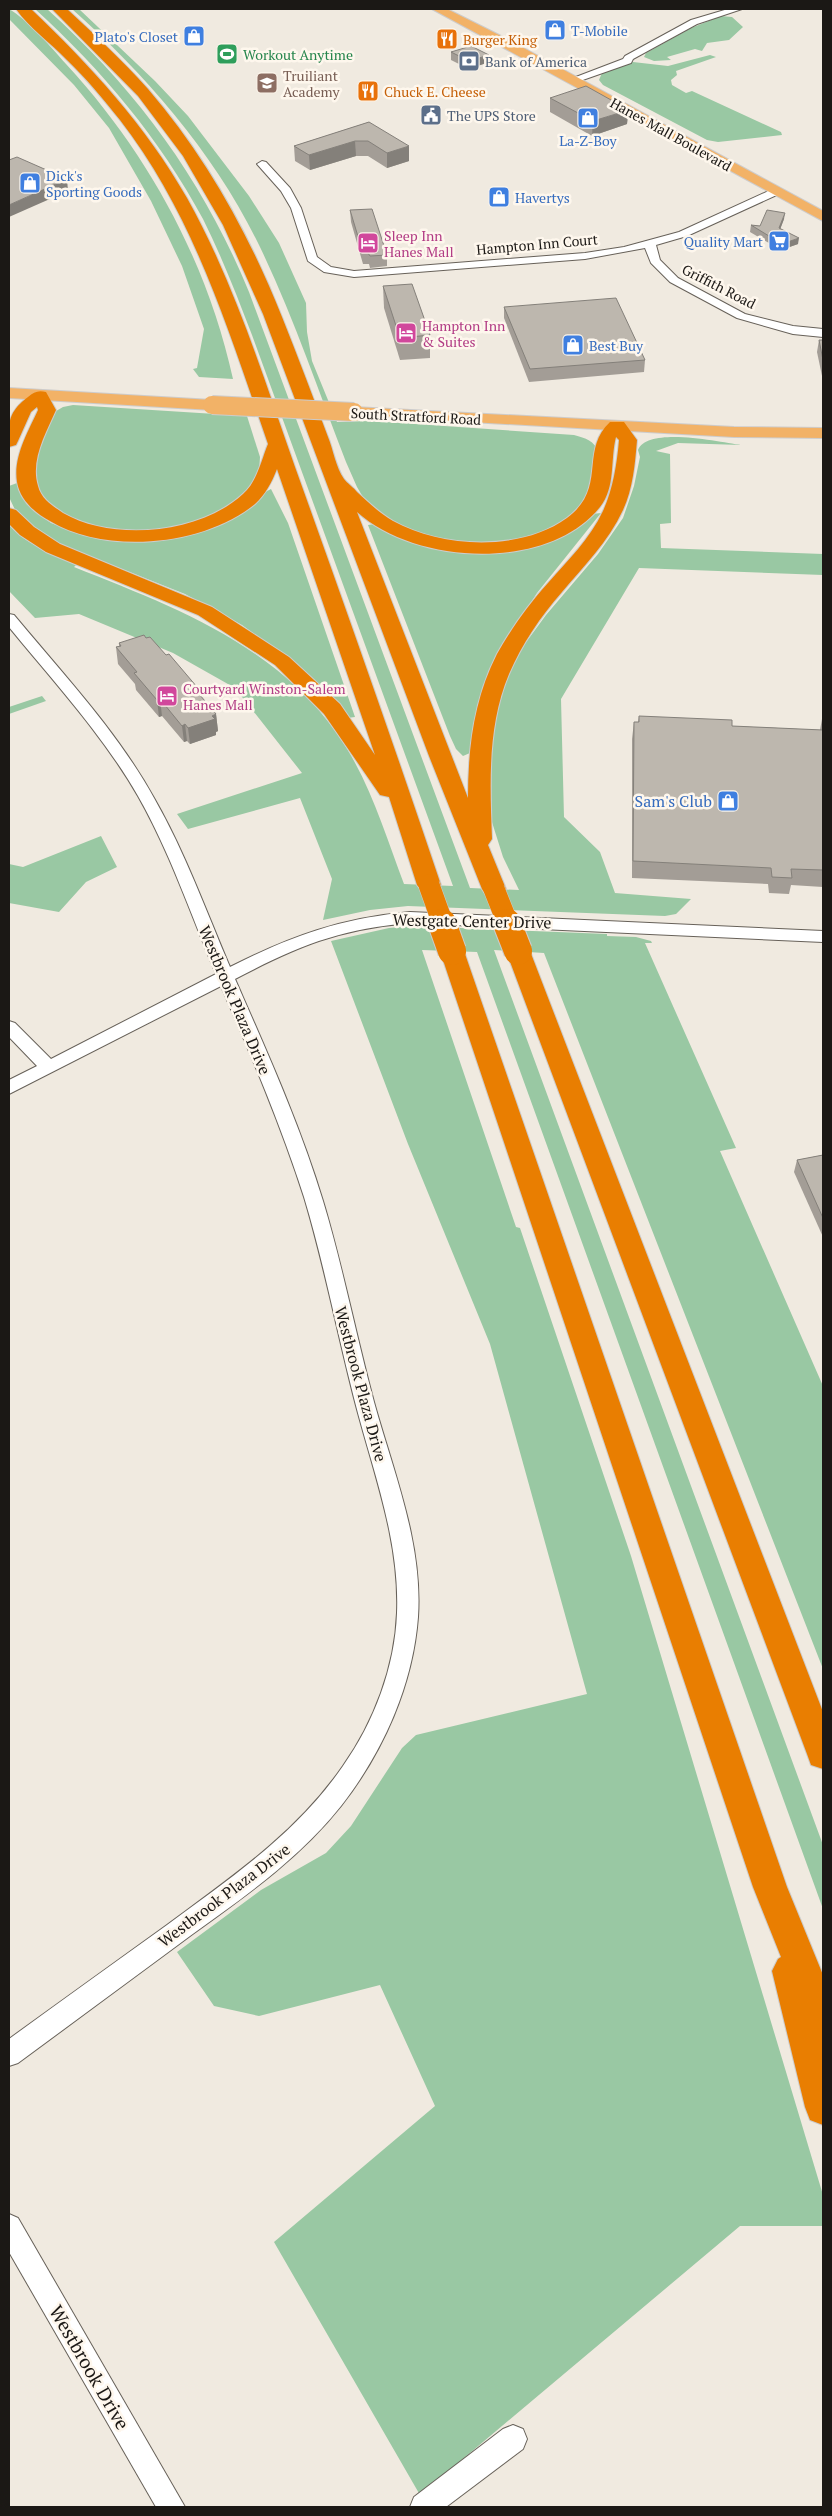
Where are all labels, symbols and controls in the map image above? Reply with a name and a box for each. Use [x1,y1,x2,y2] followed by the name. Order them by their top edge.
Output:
[543,18,567,42] shop icon: T-Mobile
[571,21,628,40] place label: T-Mobile
[182,24,206,48] shop icon: Plato's Closet
[95,27,179,46] place label: Plato's Closet
[435,27,459,51] restaurant icon: Burger King
[463,30,538,49] place label: Burger King
[215,42,239,66] sports icon: Workout Anytime
[243,45,353,64] place label: Workout Anytime
[457,49,481,73] bank icon: Bank of America
[485,52,587,71] place label: Bank of America
[283,66,341,101] place label: Truiliant Academy
[255,71,279,95] school or university icon: Truiliant Academy
[356,79,380,103] restaurant icon: Chuck E. Cheese
[384,82,486,101] place label: Chuck E. Cheese
[607,93,735,175] street label: Hanes Mall Boulevard
[419,103,443,127] public building icon: The UPS Store
[447,106,536,125] place label: The UPS Store
[576,106,600,130] shop icon: La-Z-Boy
[559,131,618,150] place label: La-Z-Boy
[46,166,142,201] place label: Dick's Sporting Goods
[18,171,42,195] shop icon: Dick's Sporting Goods
[487,185,511,209] shop icon: Havertys
[515,188,570,207] place label: Havertys
[384,226,454,261] place label: Sleep Inn Hanes Mall
[476,229,599,259] street label: Hampton Inn Court
[767,229,791,253] supermarket icon: Quality Mart
[356,231,380,255] hotel icon: Sleep Inn Hanes Mall
[684,232,764,251] place label: Quality Mart
[679,259,759,313] street label: Griffith Road
[422,316,506,351] place label: Hampton Inn & Suites
[394,321,418,345] hotel icon: Hampton Inn & Suites
[561,333,585,357] shop icon: Best Buy
[589,336,644,355] place label: Best Buy
[350,403,482,429] street label: South Stratford Road
[183,679,345,714] place label: Courtyard Winston-Salem Hanes Mall
[155,684,179,708] hotel icon: Courtyard Winston-Salem Hanes Mall
[716,789,740,813] shop icon: Sam's Club
[635,790,712,812] place label: Sam's Club
[392,909,552,933] street label: Westgate Center Drive
[194,922,276,1078] street label: Westbrook Plaza Drive
[330,1304,392,1464] street label: Westbrook Plaza Drive
[154,1838,294,1952] street label: Westbrook Plaza Drive
[44,2300,136,2434] street label: Westbrook Drive

